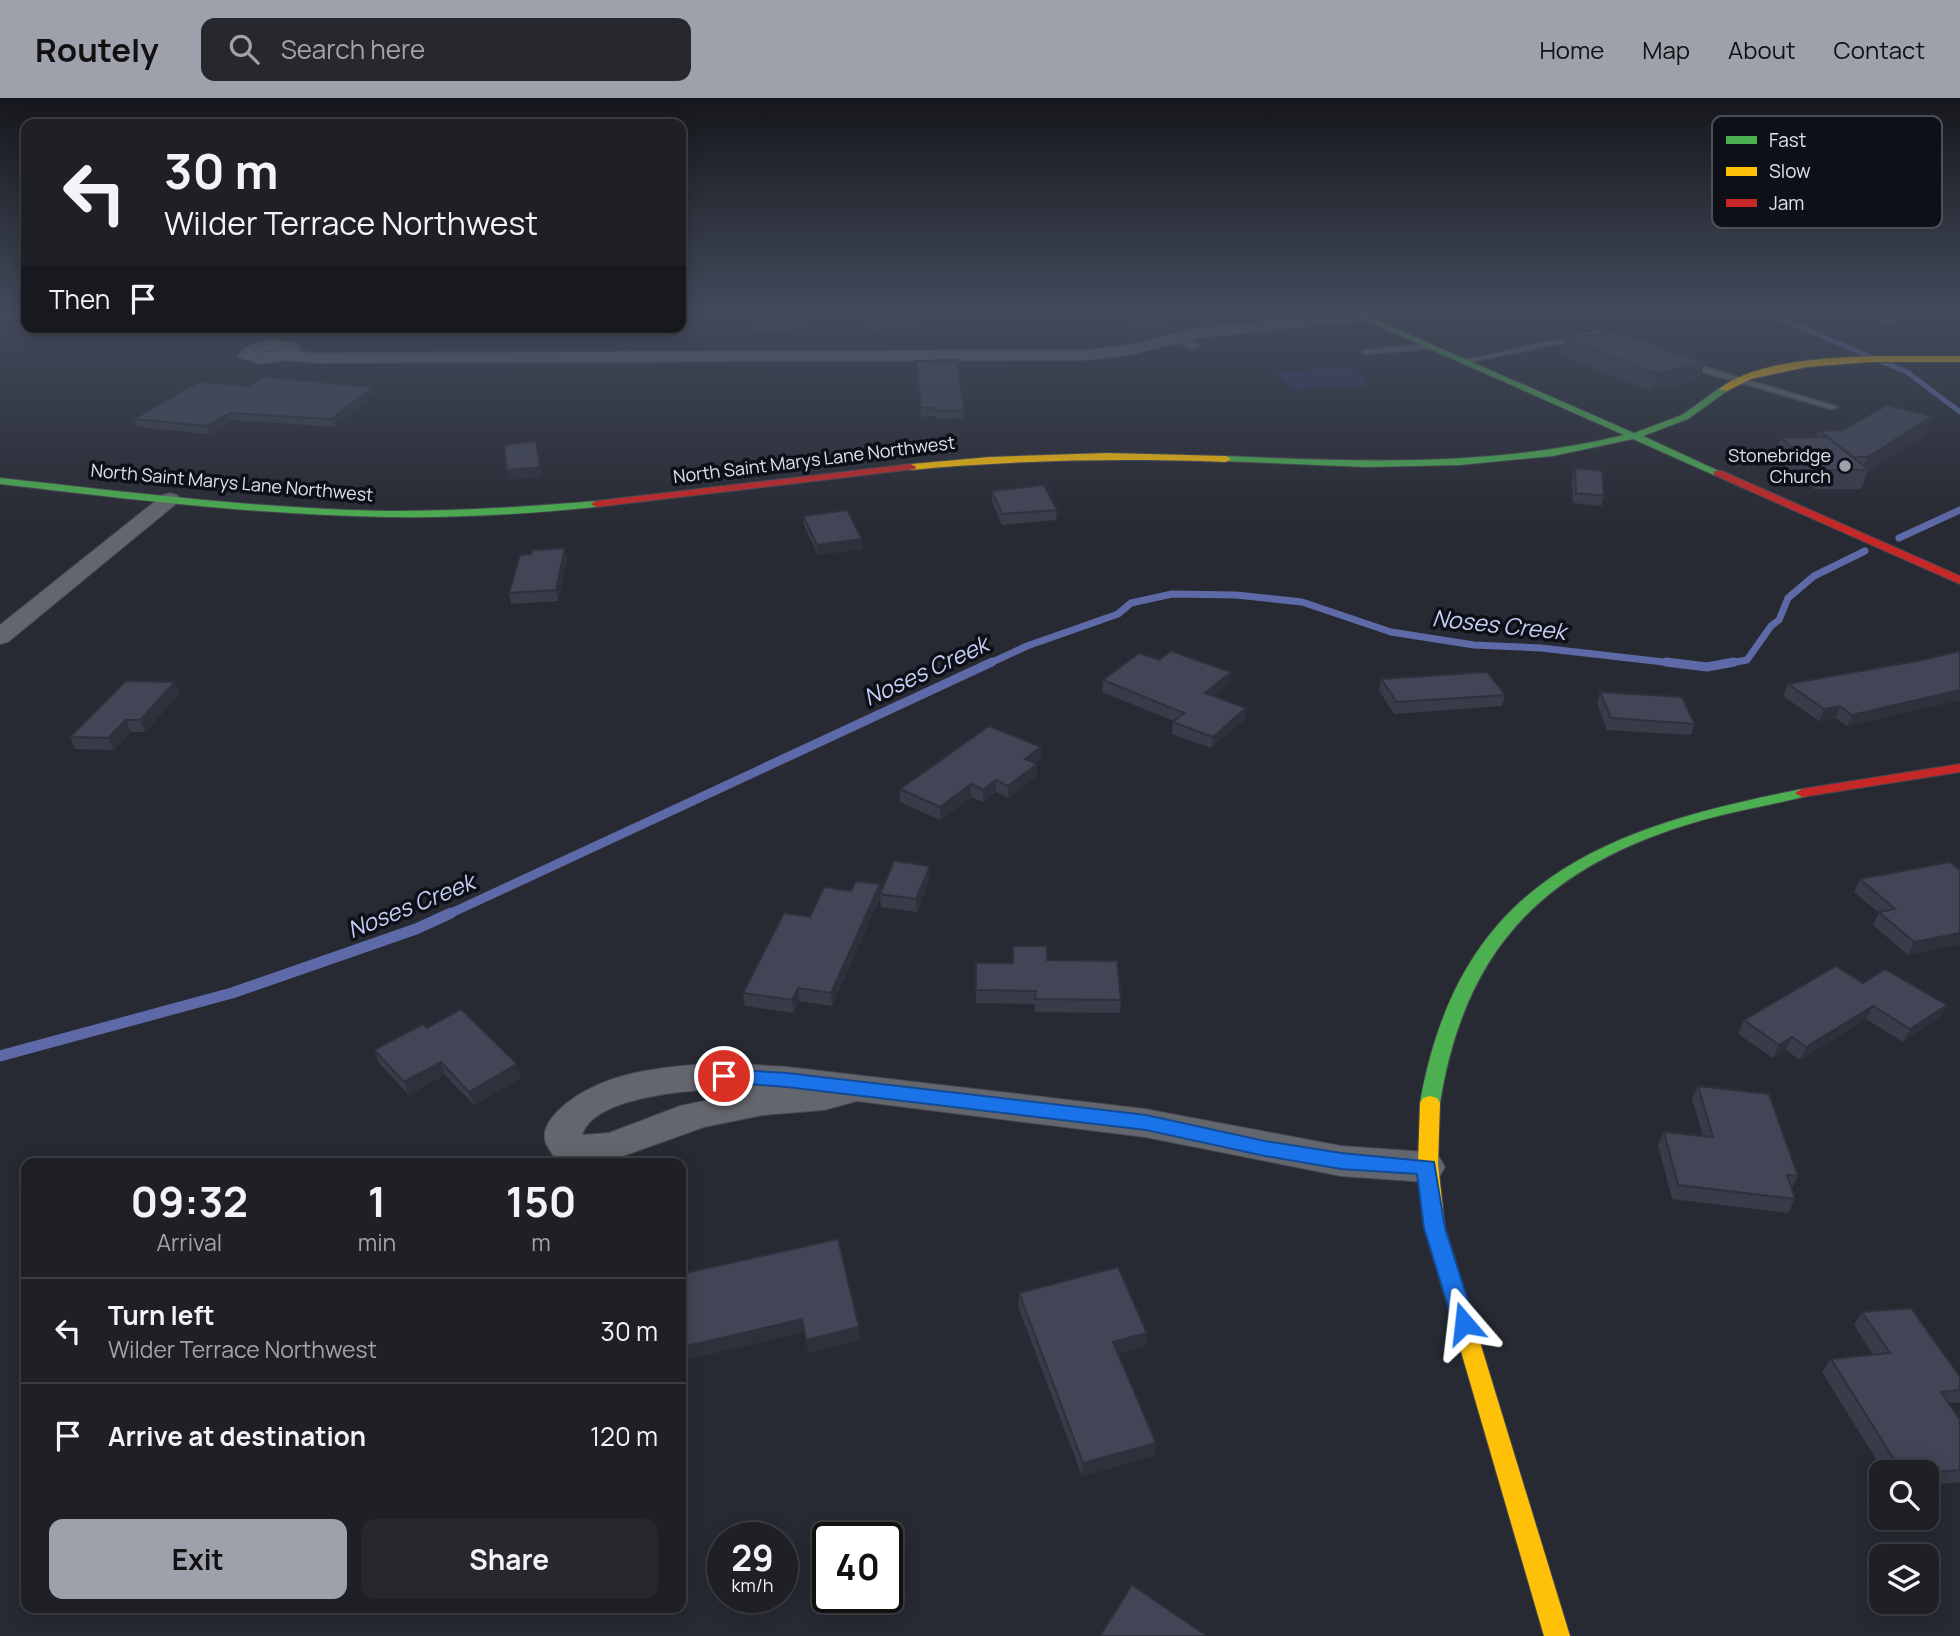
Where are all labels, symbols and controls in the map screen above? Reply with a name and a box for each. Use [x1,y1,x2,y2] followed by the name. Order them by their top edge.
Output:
[201,18,691,81] search box
[35,27,159,72] text: Routely
[225,30,263,68] icon: search
[281,31,425,67] text: Search here
[1539,33,1604,66] text: Home
[1642,33,1690,66] text: Map
[1728,33,1796,66] text: About
[1834,33,1925,66] text: Contact
[1712,116,1942,228] legend
[1769,127,1806,153] text: Fast
[164,137,279,204] text: 30 m
[49,147,140,238] icon: left
[1769,158,1811,184] text: Slow
[1769,190,1804,216] text: Jam
[164,201,538,245] text: Wilder Terrace Northwest
[124,280,162,318] icon: arrive
[49,281,110,317] text: Then
[672,430,956,488] street label: North Saint Marys Lane Northwest
[1728,443,1831,488] place label: Stonebridge Church
[90,458,374,506] street label: North Saint Marys Lane Northwest
[1837,458,1853,474] marker: Stonebridge Church
[1431,601,1571,647] water label: Noses Creek
[858,626,996,713] water label: Noses Creek
[342,864,482,945] water label: Noses Creek
[694,1046,754,1106] pin
[705,1057,743,1095] icon: arrive
[131,1172,248,1230] text: 09:32
[368,1172,386,1230] text: 1
[506,1172,576,1230] text: 150
[156,1226,222,1258] text: Arrival
[358,1226,396,1258] text: min
[531,1226,551,1258] text: m
[1427,1286,1501,1360] position arrow
[108,1297,215,1333] text: Turn left
[49,1312,87,1350] icon: left
[601,1313,658,1349] text: 30 m
[108,1333,377,1365] text: Wilder Terrace Northwest
[49,1417,87,1455] icon: arrive
[108,1418,366,1454] text: Arrive at destination
[590,1418,658,1454] text: 120 m
[1869,1460,1939,1614] map controls
[1869,1460,1939,1530] button: search
[49,1519,347,1599] button: Exit
[361,1519,658,1599] button: Share
[812,1522,903,1613] speed limit sign: 40
[731,1534,774,1582] text: 29
[1869,1544,1939,1614] button: layers
[732,1573,773,1597] text: km/h

